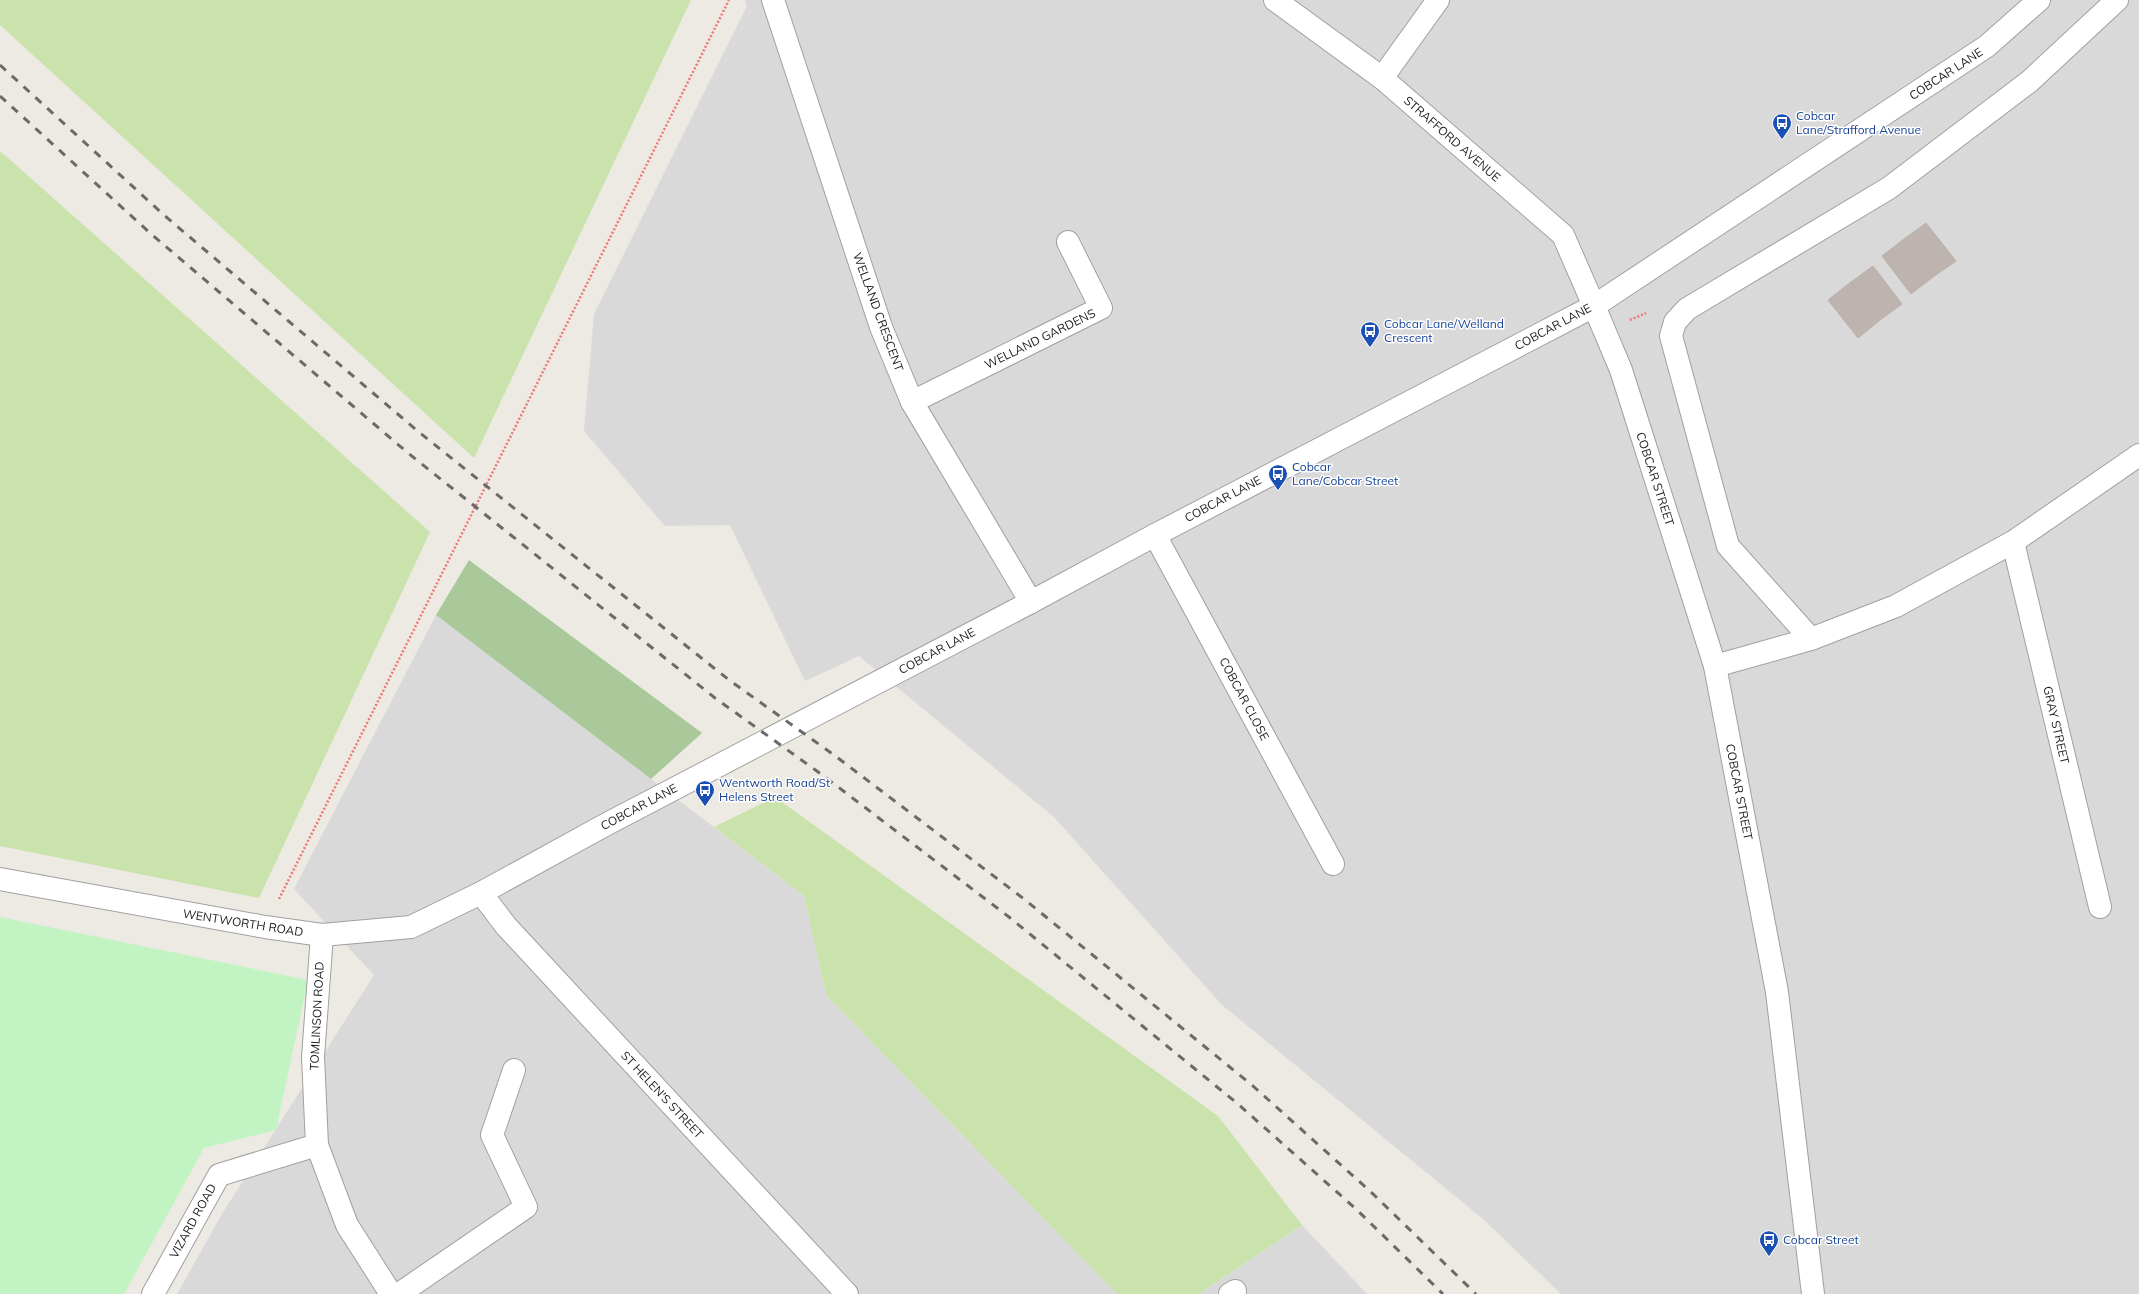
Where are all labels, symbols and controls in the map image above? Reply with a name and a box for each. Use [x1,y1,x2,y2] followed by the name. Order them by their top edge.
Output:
[1906,44,1985,103] street label: COBCAR LANE
[1401,93,1504,185] street label: STRAFFORD AVENUE
[1796,108,1921,137] place label: Cobcar Lane/Strafford Avenue
[1771,112,1793,140] bus stop icon: Cobcar Lane/Strafford Avenue
[850,250,907,374] street label: WELLAND CRESCENT
[1512,300,1594,353] street label: COBCAR LANE
[982,305,1098,372] street label: WELLAND GARDENS
[1384,316,1504,345] place label: Cobcar Lane/Welland Crescent
[1359,320,1381,348] bus stop icon: Cobcar Lane/Welland Crescent
[1633,430,1678,528] street label: COBCAR STREET
[1292,459,1398,488] place label: Cobcar Lane/Cobcar Street
[1267,463,1289,491] bus stop icon: Cobcar Lane/Cobcar Street
[1182,472,1264,525] street label: COBCAR LANE
[896,624,978,677] street label: COBCAR LANE
[1216,655,1273,743] street label: COBCAR CLOSE
[2040,684,2073,766] street label: GRAY STREET
[1723,743,1756,842] street label: COBCAR STREET
[719,775,830,804] place label: Wentworth Road/St Helens Street
[694,779,716,807] bus stop icon: Wentworth Road/St Helens Street
[598,780,680,833] street label: COBCAR LANE
[182,906,305,939] street label: WENTWORTH ROAD
[306,961,327,1071] street label: TOMLINSON ROAD
[618,1048,707,1142] street label: ST HELEN'S STREET
[166,1181,219,1261] street label: VIZARD ROAD
[1758,1229,1780,1257] bus stop icon: Cobcar Street
[1783,1232,1859,1247] place label: Cobcar Street

